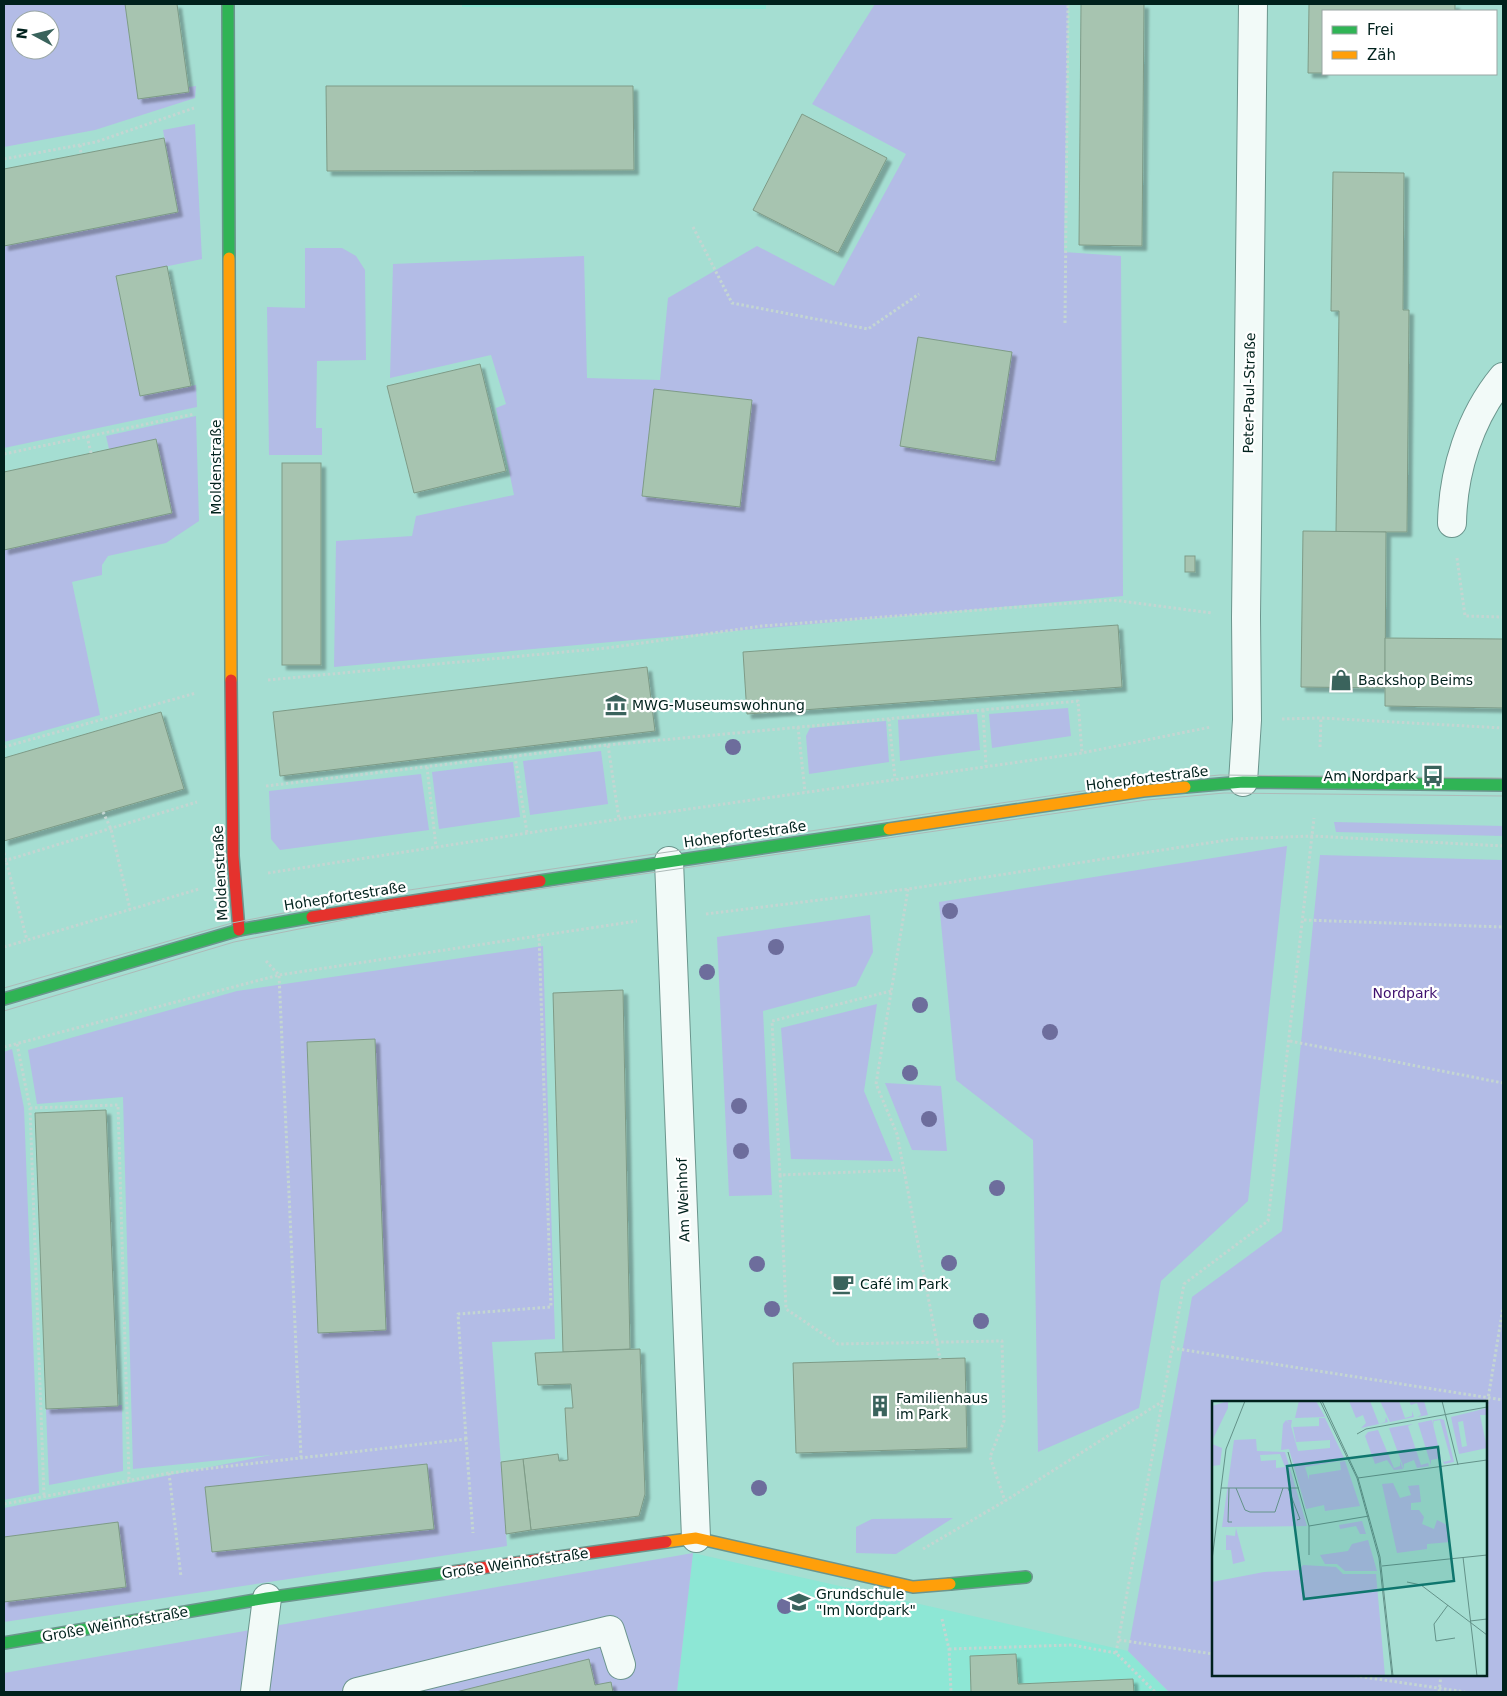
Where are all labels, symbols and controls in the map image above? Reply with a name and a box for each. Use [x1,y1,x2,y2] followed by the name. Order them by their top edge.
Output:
[10,10,60,60] north arrow
[1322,10,1497,75] legend
[1367,21,1394,39] text: Frei
[13,27,31,40] text: N
[1367,46,1396,64] text: Zäh
[1240,332,1258,454] street label: Peter-Paul-Straße
[208,419,224,515] street label: Moldenstraße
[1328,667,1354,693] shop icon: Backshop Beims
[1358,672,1473,688] place label: Backshop Beims
[603,692,629,718] museum icon: MWG-Museumswohnung
[632,697,805,713] place label: MWG-Museumswohnung
[1085,763,1209,793] street label: Hohepfortestraße
[1420,763,1446,789] bus stop icon: Am Nordpark
[1324,768,1417,784] place label: Am Nordpark
[683,817,807,851] street label: Hohepfortestraße
[210,825,230,921] street label: Moldenstraße
[283,878,407,914] street label: Hohepfortestraße
[1373,985,1438,1001] park label: Nordpark
[673,1156,692,1242] street label: Am Weinhof
[830,1271,856,1297] cafe icon: Café im Park
[860,1276,949,1292] place label: Café im Park
[896,1390,988,1422] place label: Familienhaus im Park
[867,1393,893,1419] building icon: Familienhaus im Park
[1212,1401,1487,1676] inset map
[441,1545,589,1581] street label: Große Weinhofstraße
[816,1586,916,1618] place label: Grundschule "Im Nordpark"
[786,1589,812,1615] school or university icon: Grundschule "Im Nordpark"
[41,1603,189,1645] street label: Große Weinhofstraße

